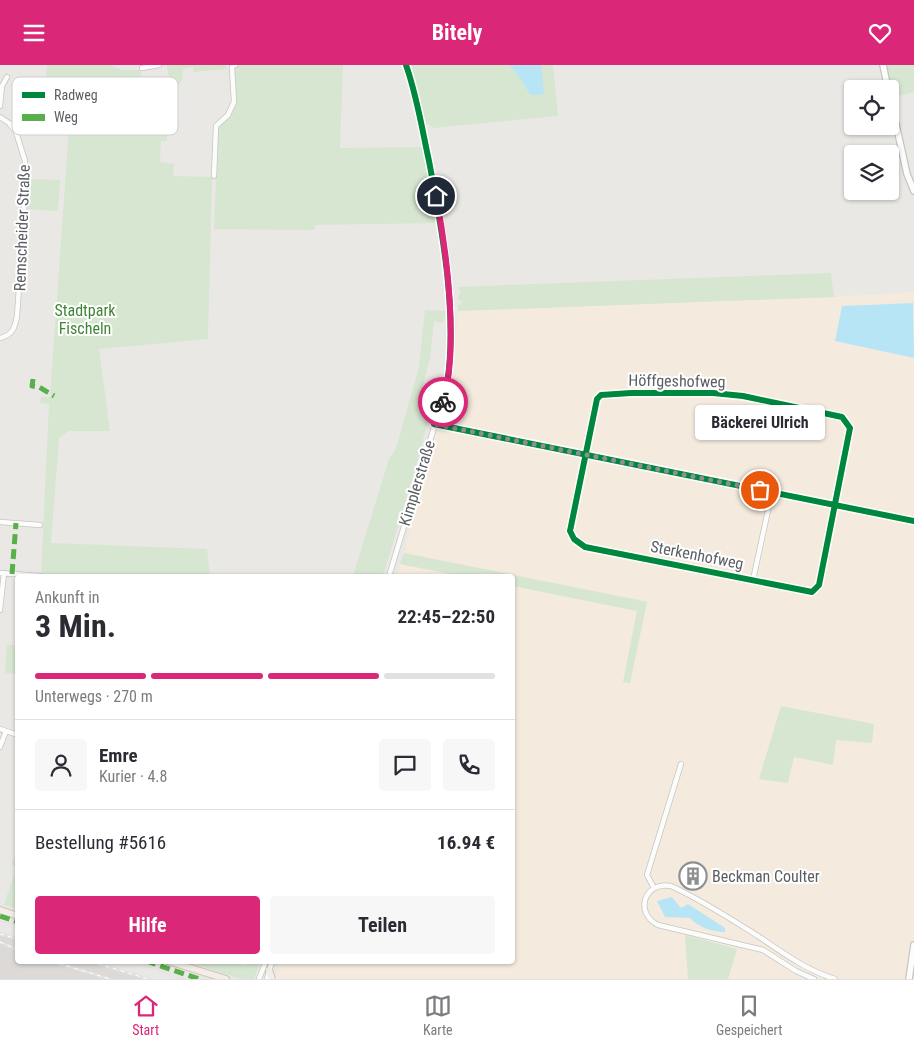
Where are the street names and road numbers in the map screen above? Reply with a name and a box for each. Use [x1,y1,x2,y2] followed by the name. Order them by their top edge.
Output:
[10,164,34,292] street label: Remscheider Straße
[628,371,726,391] street label: Höffgeshofweg
[395,438,439,528] street label: Kimplerstraße
[649,537,745,573] street label: Sterkenhofweg

